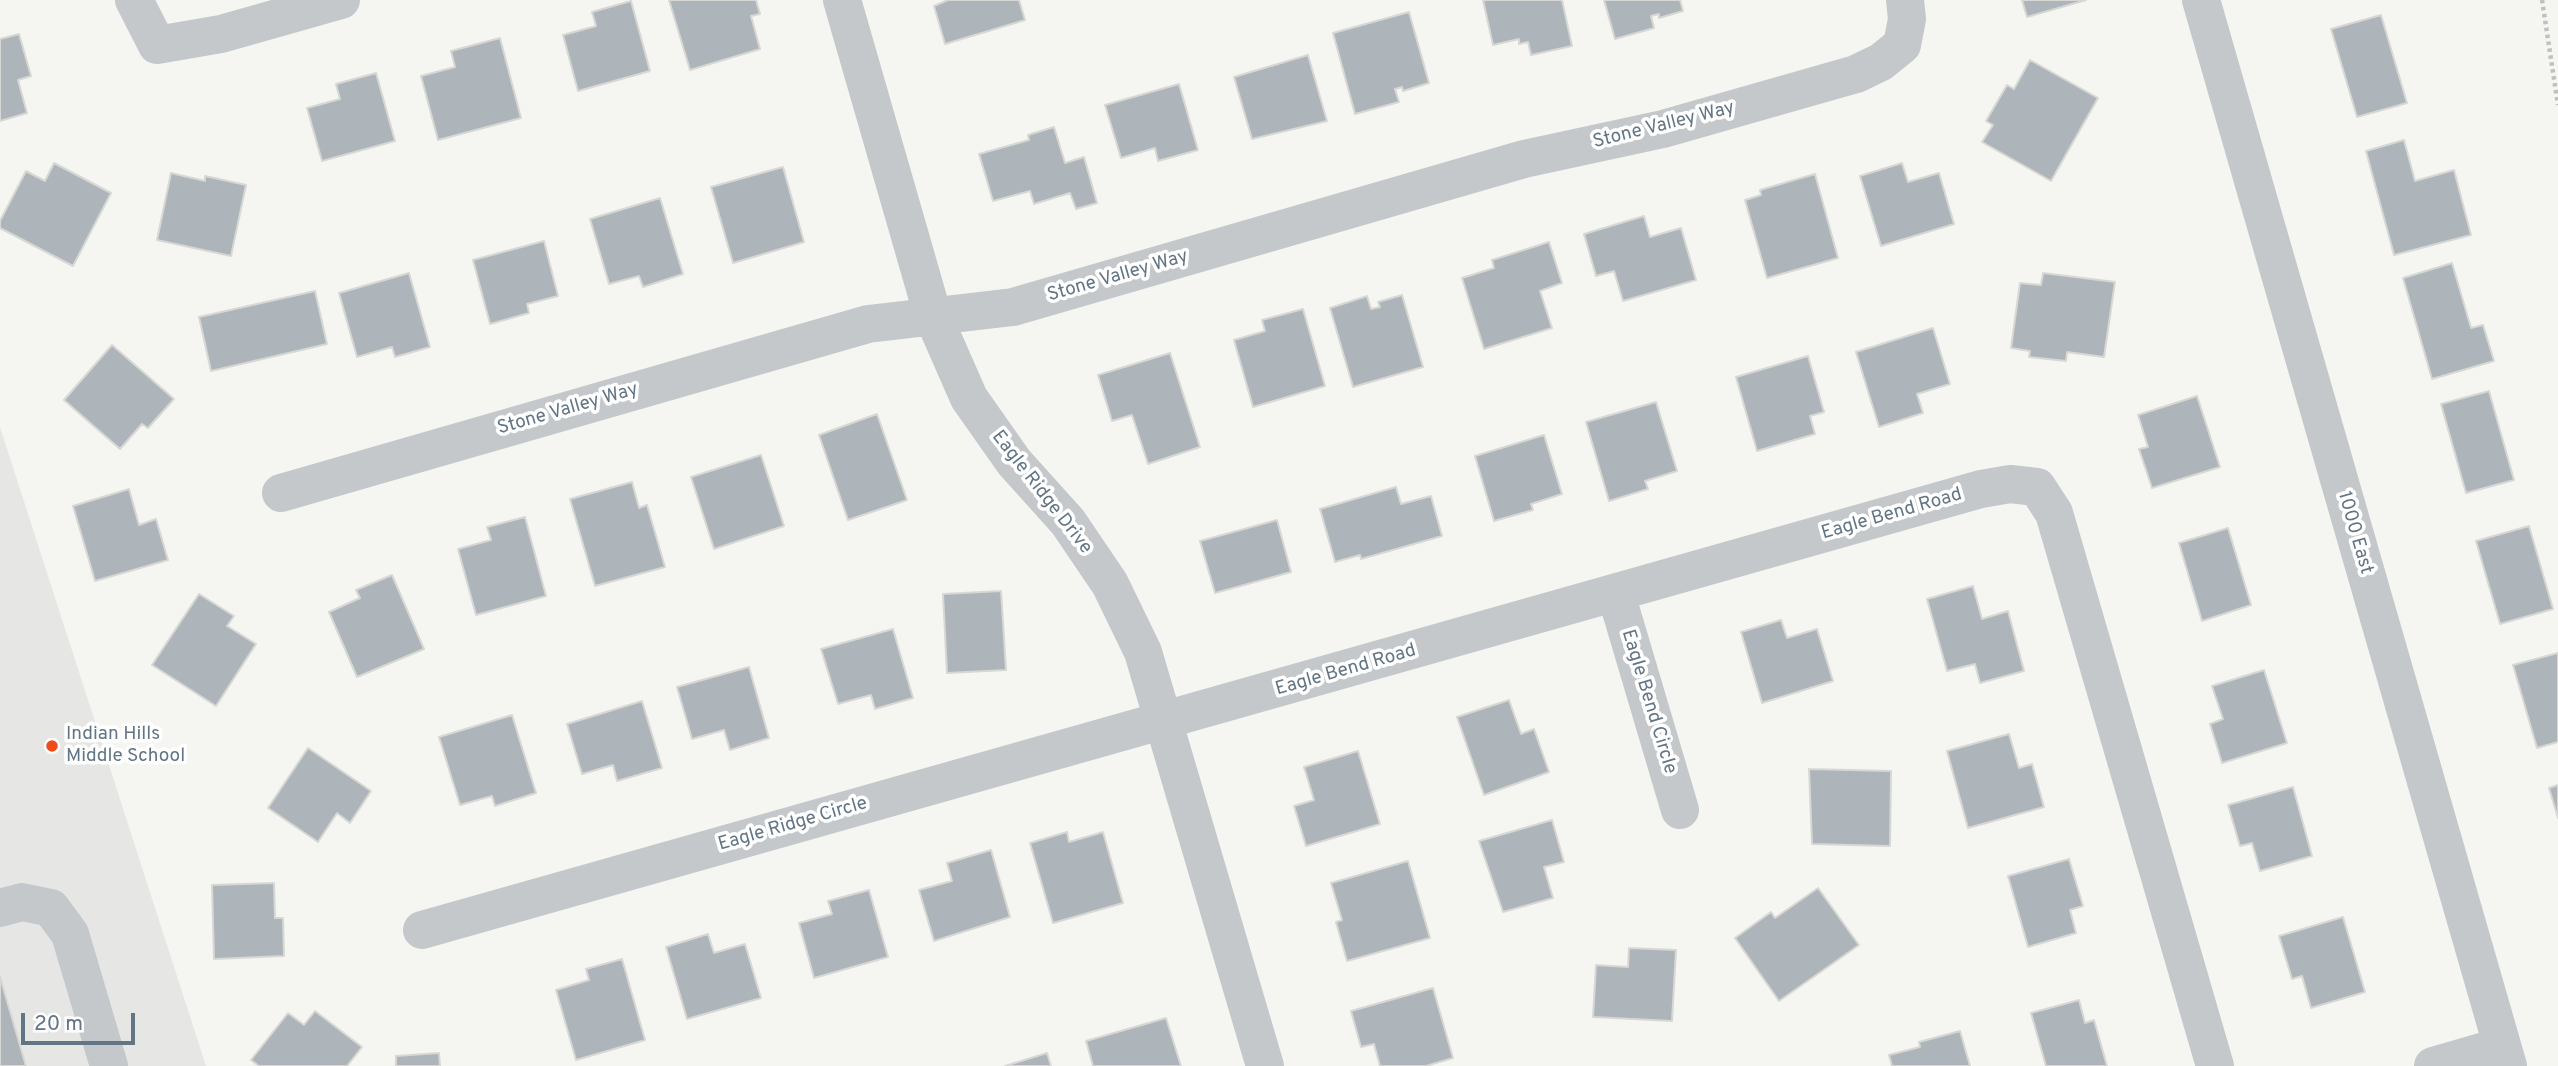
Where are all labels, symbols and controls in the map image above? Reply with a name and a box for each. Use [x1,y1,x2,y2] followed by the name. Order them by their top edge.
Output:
[1591,97,1737,155] street label: Stone Valley Way
[1045,246,1191,308] street label: Stone Valley Way
[495,379,641,441] street label: Stone Valley Way
[986,427,1096,559] street label: Eagle Ridge Drive
[1819,484,1965,546] street label: Eagle Bend Road
[2331,489,2377,577] street label: 1000 East
[1615,627,1681,777] street label: Eagle Bend Circle
[1273,640,1419,702] street label: Eagle Bend Road
[66,724,185,768] place label: Indian Hills Middle School
[44,738,60,754] marker: Indian Hills Middle School
[716,793,870,857] street label: Eagle Ridge Circle
[24,1000,138,1044] scale bar
[34,1011,83,1038] text: 20 m

